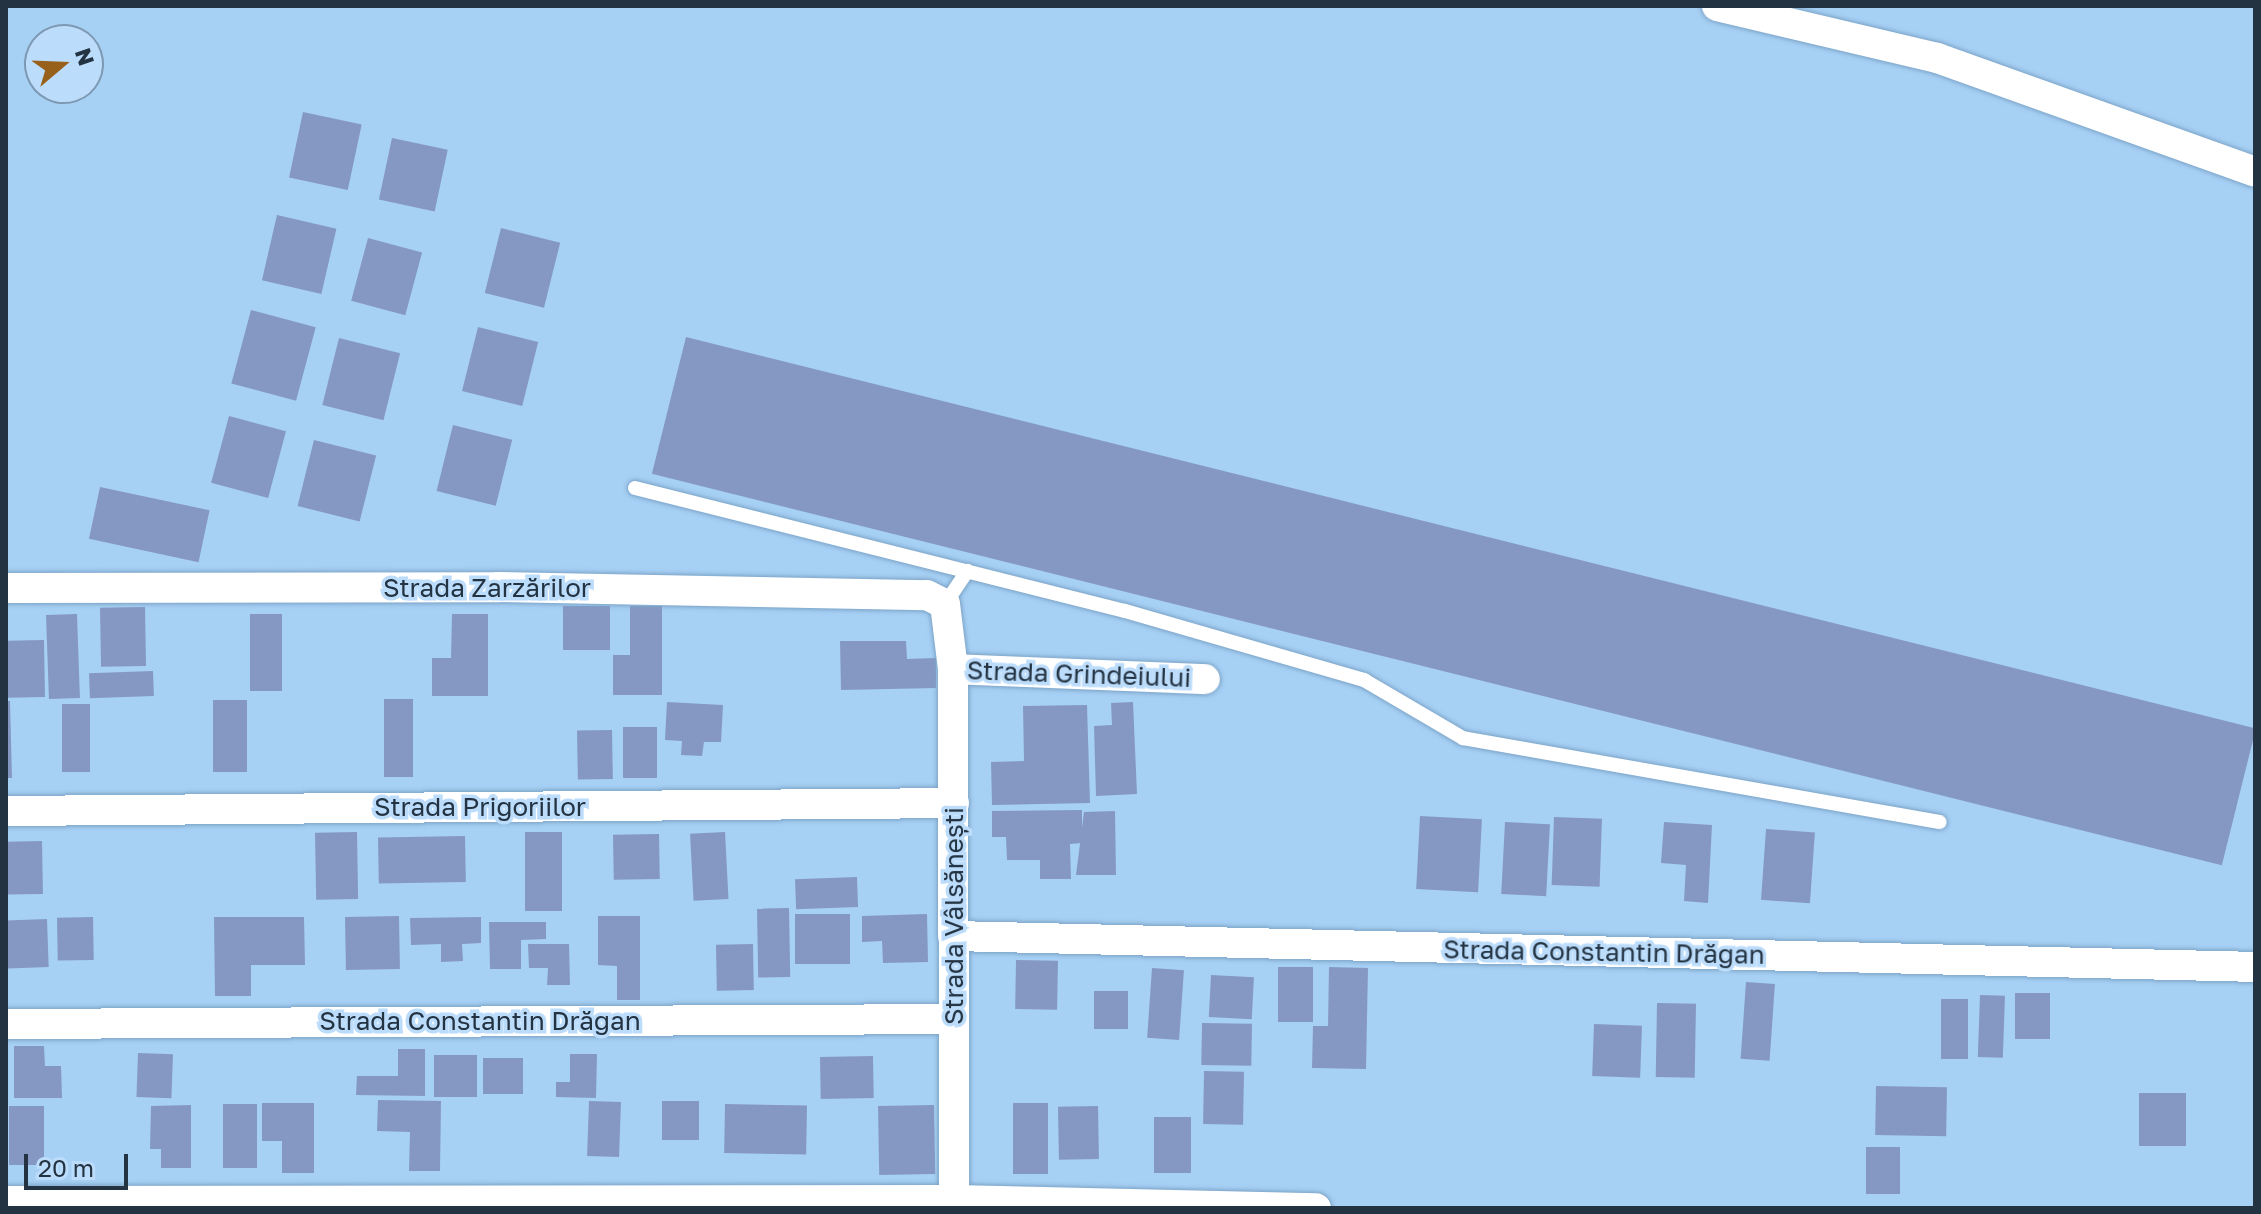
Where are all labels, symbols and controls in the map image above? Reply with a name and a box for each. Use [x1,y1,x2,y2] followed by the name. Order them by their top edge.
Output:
[24,24,104,104] north arrow
[70,44,101,69] text: N
[383,572,591,604] street label: Strada Zarzărilor
[966,654,1192,694] street label: Strada Grindeiului
[374,791,586,823] street label: Strada Prigoriilor
[938,807,970,1025] street label: Strada Vâlsănești
[1443,934,1765,970] street label: Strada Constantin Drăgan
[319,1005,641,1037] street label: Strada Constantin Drăgan
[28,1138,132,1188] scale bar
[38,1153,94,1182] text: 20 m

